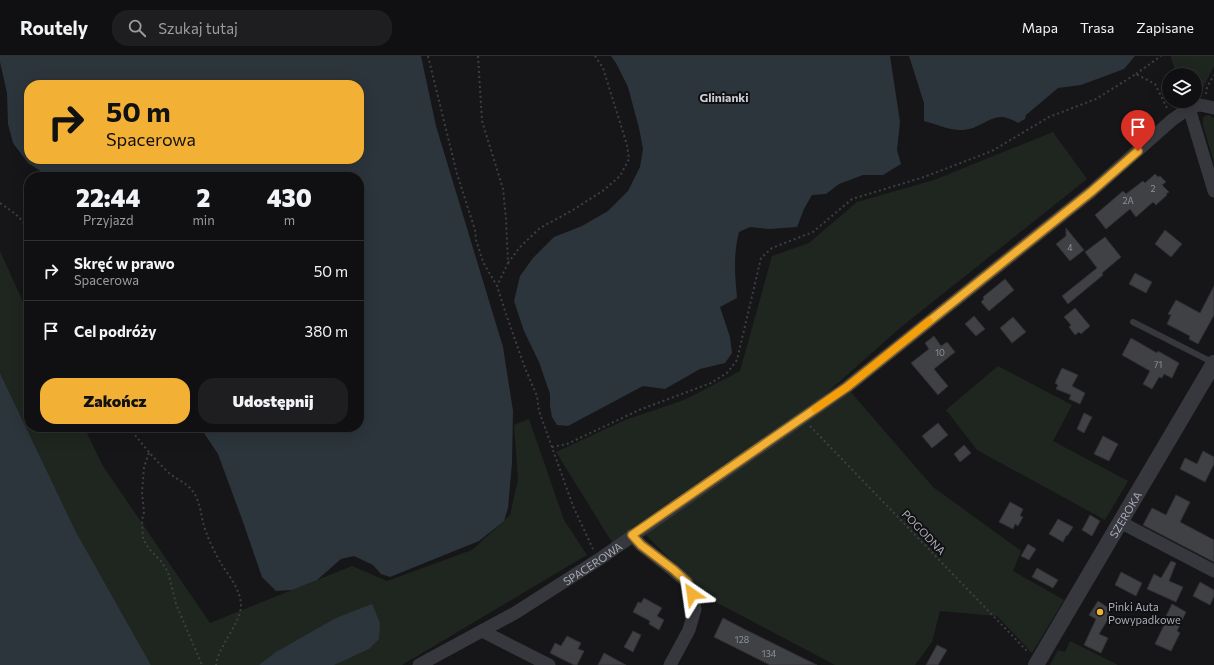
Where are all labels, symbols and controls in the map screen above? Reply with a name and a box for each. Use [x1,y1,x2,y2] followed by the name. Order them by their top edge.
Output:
[112,10,392,46] search box
[20,16,88,39] text: Routely
[126,17,148,39] icon: search
[158,19,238,37] text: Szukaj tutaj
[1022,19,1058,36] text: Mapa
[1080,19,1114,36] text: Trasa
[1136,19,1194,36] text: Zapisane
[1162,68,1202,108] map controls
[1162,68,1202,108] button: layers
[699,90,749,104] district label: Glinianki
[106,94,171,128] text: 50 m
[40,96,92,148] icon: right
[1121,110,1155,151] pin
[1127,116,1149,138] icon: arrive
[106,128,196,150] text: Spacerowa
[76,183,140,212] text: 22:44
[197,183,210,212] text: 2
[267,183,312,212] text: 430
[1151,183,1156,194] house number: 2
[1122,195,1134,206] house number: 2A
[83,212,134,228] text: Przyjazd
[192,212,215,228] text: min
[284,212,295,228] text: m
[1067,242,1073,253] house number: 4
[74,254,175,272] text: Skręć w prawo
[40,260,62,282] icon: right
[314,262,348,280] text: 50 m
[74,272,139,288] text: Spacerowa
[40,320,62,342] icon: arrive
[74,322,157,340] text: Cel podróży
[305,322,348,340] text: 380 m
[935,347,945,358] house number: 10
[1154,359,1162,370] house number: 71
[40,378,190,424] button: Zakończ
[198,378,348,424] button: Udostępnij
[1106,488,1144,540] street label: SZEROKA
[900,507,949,557] street label: POGODNA
[560,539,625,587] street label: SPACEROWA
[671,573,713,615] position arrow
[1108,600,1181,626] place label: Pinki Auta Powypadkowe
[1095,607,1105,617] marker: Pinki Auta Powypadkowe
[735,634,749,645] house number: 128
[762,648,777,659] house number: 134

